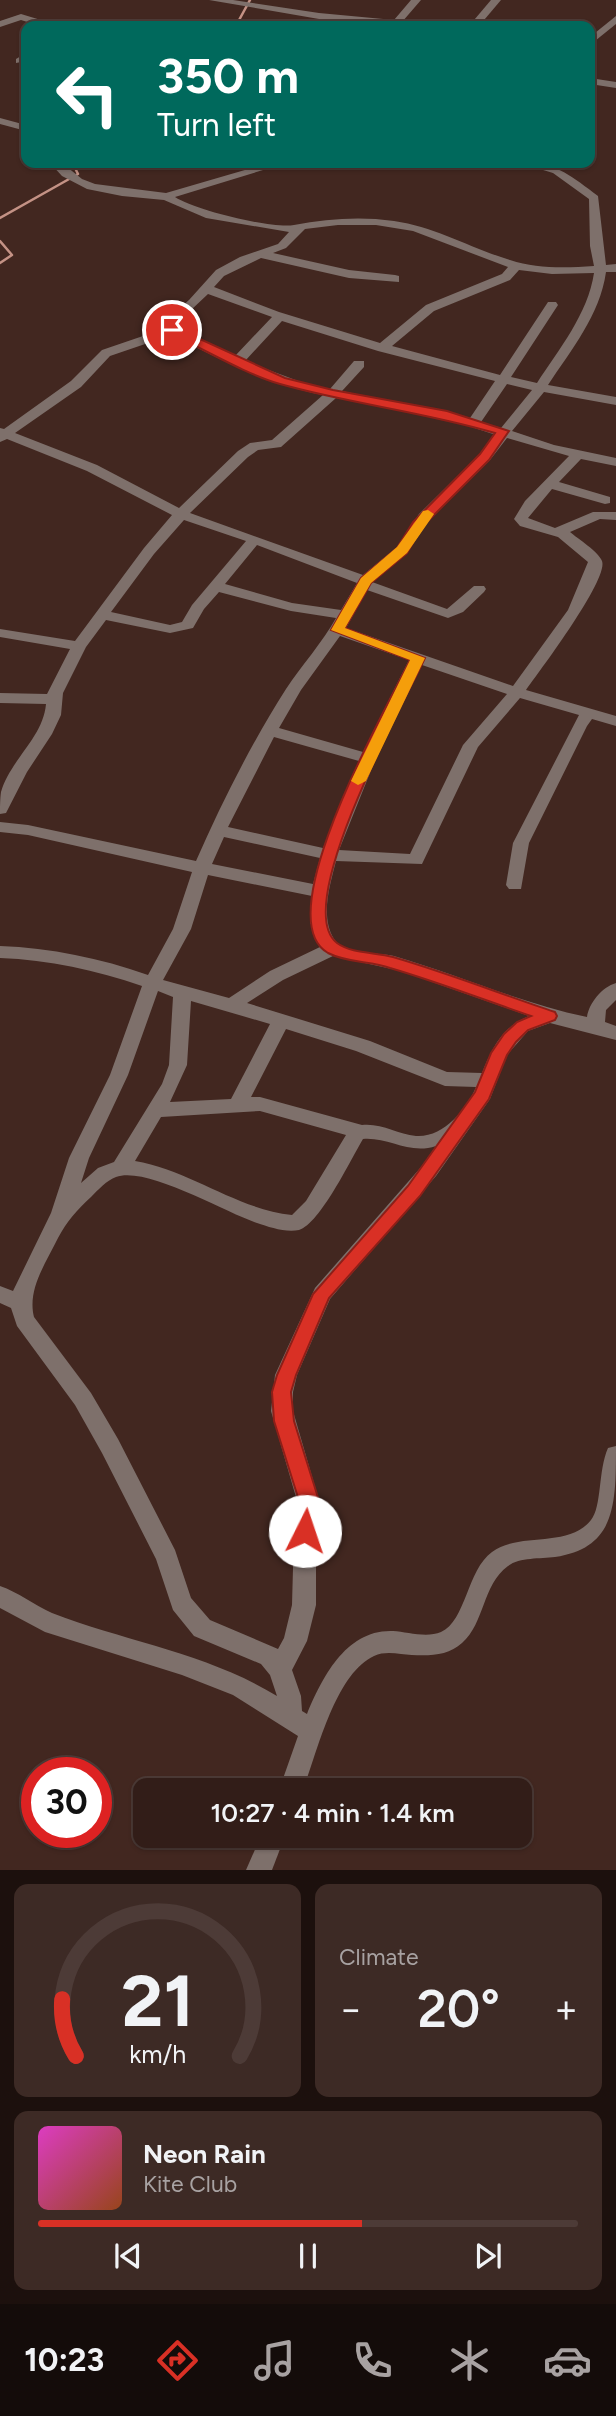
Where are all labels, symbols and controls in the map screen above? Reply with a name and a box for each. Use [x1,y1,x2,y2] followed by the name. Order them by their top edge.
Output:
[157,46,299,105] text: 350 m
[42,49,133,140] icon: left
[157,106,276,144] text: Turn left
[142,300,202,360] pin
[153,311,191,349] icon: arrive
[268,1494,342,1568] position arrow
[21,1757,112,1848] speed limit sign: 30
[210,1797,455,1829] text: 10:27 · 4 min · 1.4 km
[339,1943,418,1971] text: Climate
[121,1958,194,2045] text: 21
[417,1978,500,2040] text: 20°
[339,1986,363,2032] text: −
[554,1986,578,2032] text: +
[129,2039,186,2069] text: km/h
[143,2138,266,2170] text: Neon Rain
[143,2170,237,2198] text: Kite Club
[109,2237,147,2275] icon: previous
[289,2237,327,2275] icon: pause
[469,2237,507,2275] icon: next
[153,2336,202,2385] icon: directions
[250,2336,299,2385] icon: music
[348,2336,397,2385] icon: phone
[445,2336,494,2385] icon: climate
[543,2336,592,2385] icon: car
[24,2341,104,2379] text: 10:23

